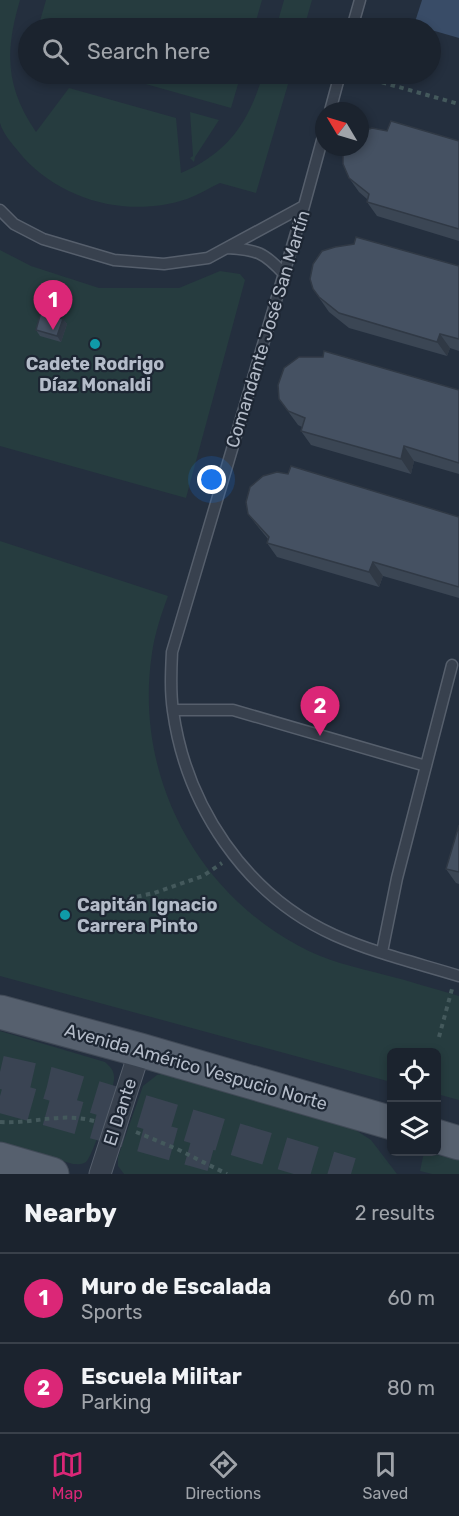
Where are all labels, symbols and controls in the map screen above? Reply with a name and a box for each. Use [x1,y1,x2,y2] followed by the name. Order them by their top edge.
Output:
[18,18,441,84] search box
[39,35,72,68] icon: search
[87,38,210,65] text: Search here
[315,102,369,156] north arrow
[221,208,315,450] street label: Comandante José San Martín
[34,280,72,330] pin: 1
[88,337,102,351] marker: Cadete Rodrigo Díaz Monaldi
[26,353,164,396] place label: Cadete Rodrigo Díaz Monaldi
[197,465,226,494] your location
[300,686,340,736] pin: 2
[77,894,217,937] place label: Capitán Ignacio Carrera Pinto
[58,908,72,922] marker: Capitán Ignacio Carrera Pinto
[62,1019,330,1115] street label: Avenida Américo Vespucio Norte
[387,1048,441,1156] map controls
[387,1048,441,1102] button: locate
[99,1075,141,1149] street label: El Dante
[387,1102,441,1156] button: layers
[24,1198,117,1229] text: Nearby
[355,1201,435,1225] text: 2 results
[81,1273,271,1300] text: Muro de Escalada
[39,1286,48,1310] text: 1
[388,1286,435,1310] text: 60 m
[81,1300,142,1324] text: Sports
[81,1363,242,1390] text: Escuela Militar
[37,1376,50,1400] text: 2
[387,1376,435,1400] text: 80 m
[81,1390,152,1414] text: Parking
[51,1448,84,1503] tab: Map
[185,1448,261,1503] tab: Directions
[363,1448,408,1503] tab: Saved

